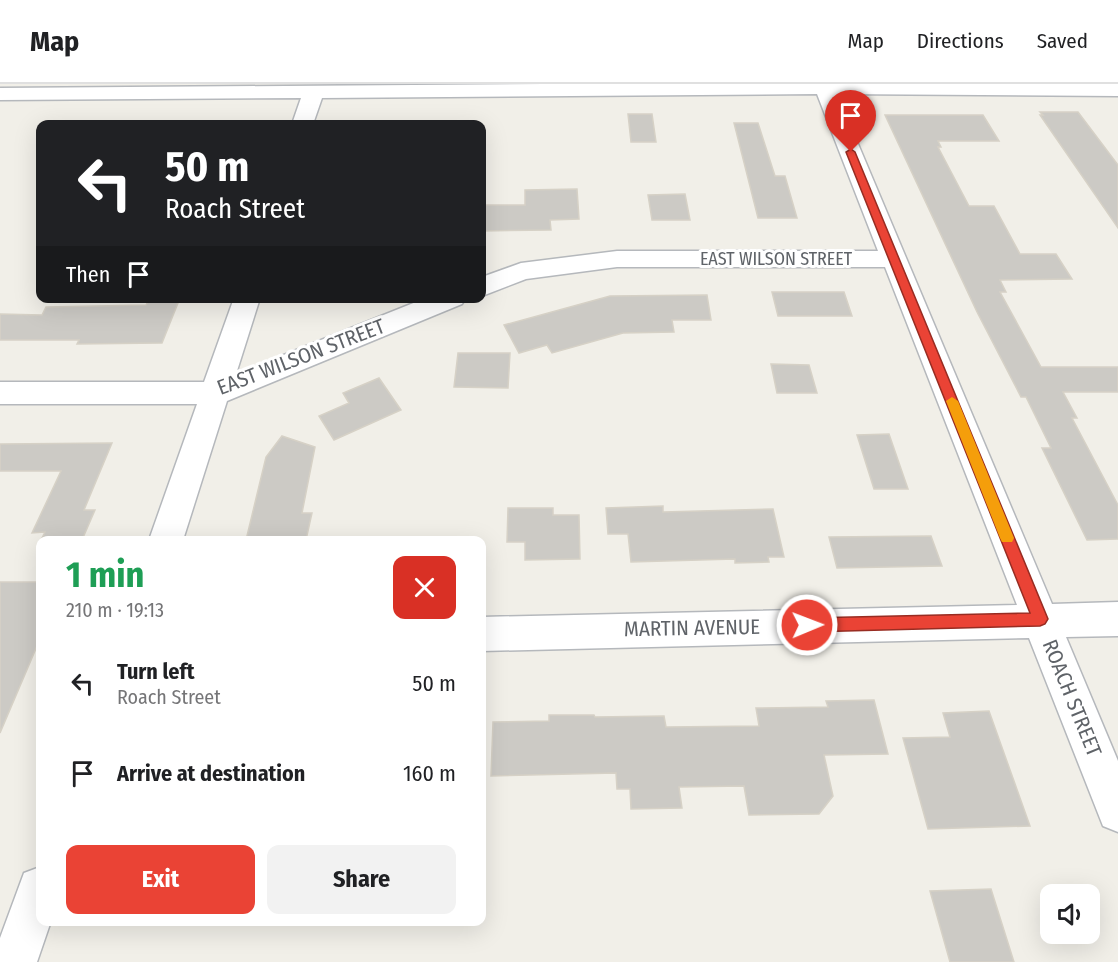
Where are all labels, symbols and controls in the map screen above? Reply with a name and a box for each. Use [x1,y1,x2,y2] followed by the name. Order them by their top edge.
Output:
[30,25,79,58] text: Map
[847,28,884,54] text: Map
[917,28,1004,54] text: Directions
[1037,28,1088,54] text: Saved
[825,90,876,152] pin
[834,99,867,132] icon: arrive
[165,142,249,192] text: 50 m
[66,144,144,222] icon: left
[165,193,305,225] text: Roach Street
[700,248,853,270] street label: EAST WILSON STREET
[122,258,155,291] icon: arrive
[66,261,110,288] text: Then
[213,313,389,401] street label: EAST WILSON STREET
[66,553,144,597] text: 1 min
[393,556,456,619] button: close
[775,593,839,657] position arrow
[66,598,164,622] text: 210 m · 19:13
[624,614,760,642] street label: MARTIN AVENUE
[1037,636,1107,761] street label: ROACH STREET
[117,658,195,685] text: Turn left
[66,667,99,700] icon: left
[412,670,456,697] text: 50 m
[117,685,221,709] text: Roach Street
[66,757,99,790] icon: arrive
[117,760,305,787] text: Arrive at destination
[403,760,456,787] text: 160 m
[66,845,255,914] button: Exit
[267,845,456,914] button: Share
[1040,884,1100,944] map controls
[1040,884,1100,944] button: sound

